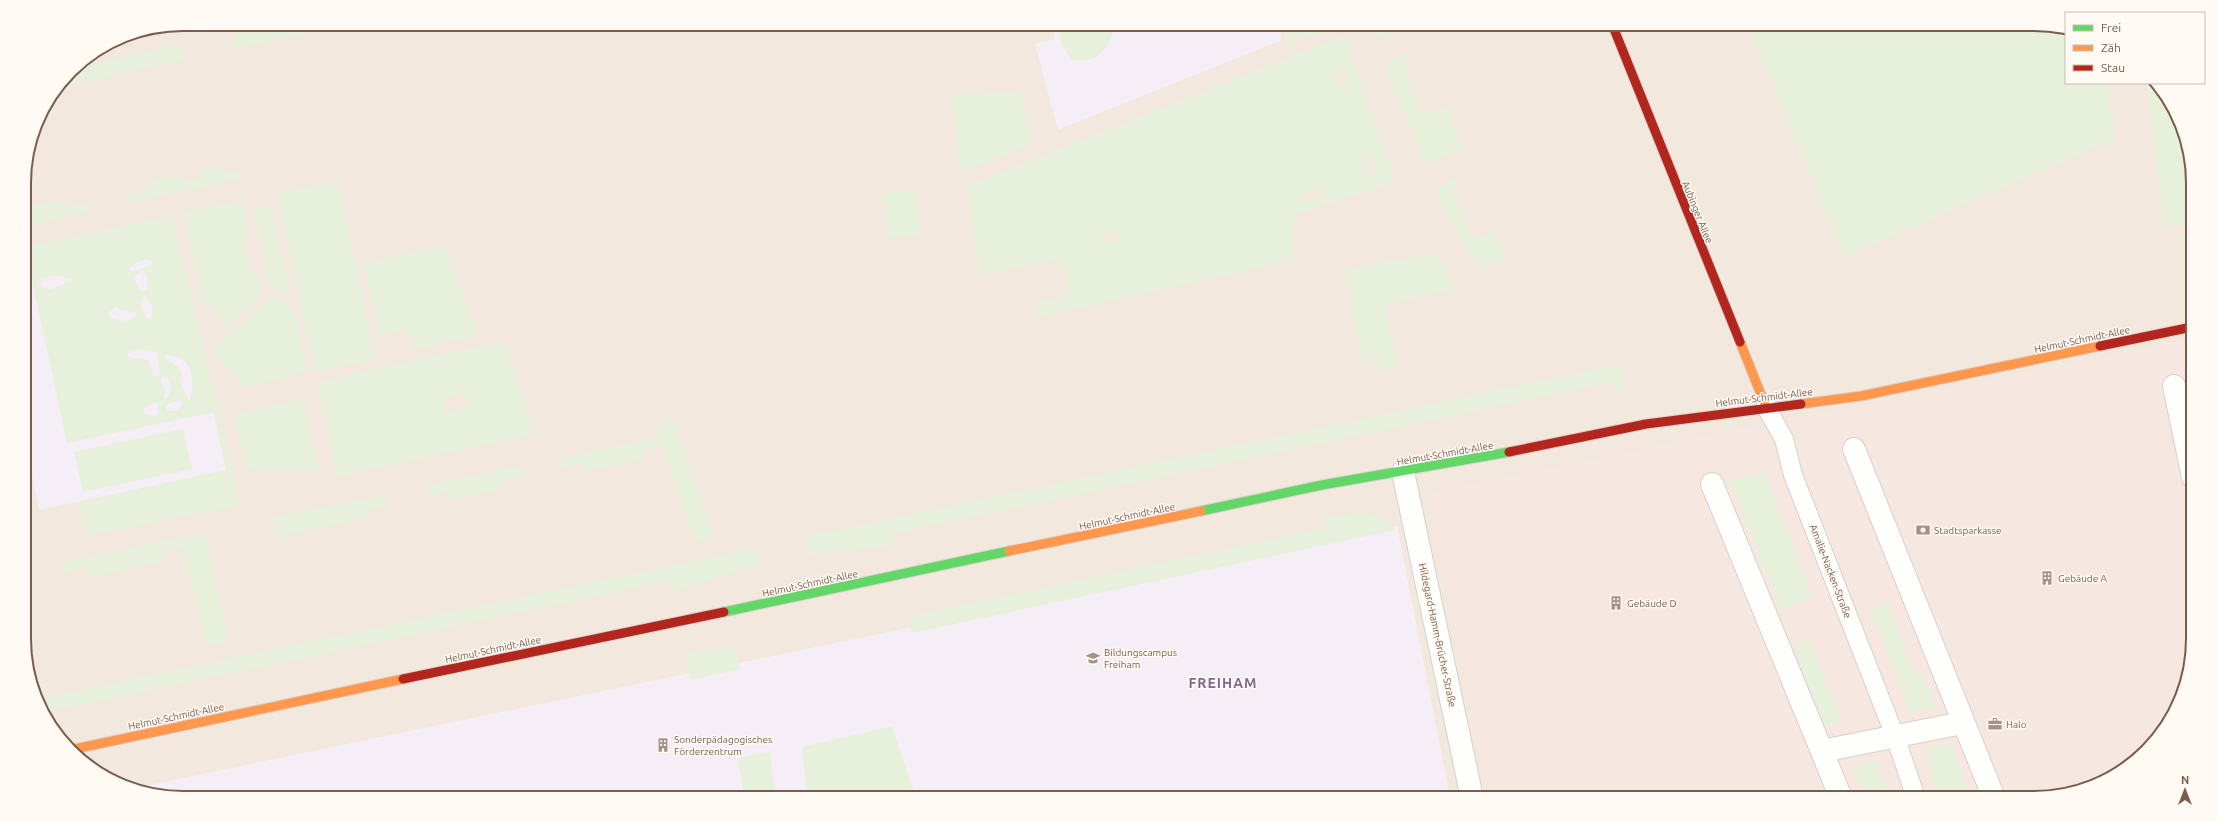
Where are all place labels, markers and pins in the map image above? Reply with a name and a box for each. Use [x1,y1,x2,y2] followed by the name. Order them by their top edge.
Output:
[1915,522,1931,538] bank icon: Stadtsparkasse
[1934,525,2002,536] place label: Stadtsparkasse
[2039,570,2055,586] building icon: Gebäude A
[2058,573,2108,584] place label: Gebäude A
[1608,595,1624,611] building icon: Gebäude D
[1627,598,1677,609] place label: Gebäude D
[1104,647,1177,670] place label: Bildungscampus Freiham
[1085,650,1101,666] school or university icon: Bildungscampus Freiham
[1987,716,2003,732] office icon: Halo
[2006,719,2027,730] place label: Halo
[674,734,772,757] place label: Sonderpädagogisches Förderzentrum
[655,737,671,753] building icon: Sonderpädagogisches Förderzentrum

